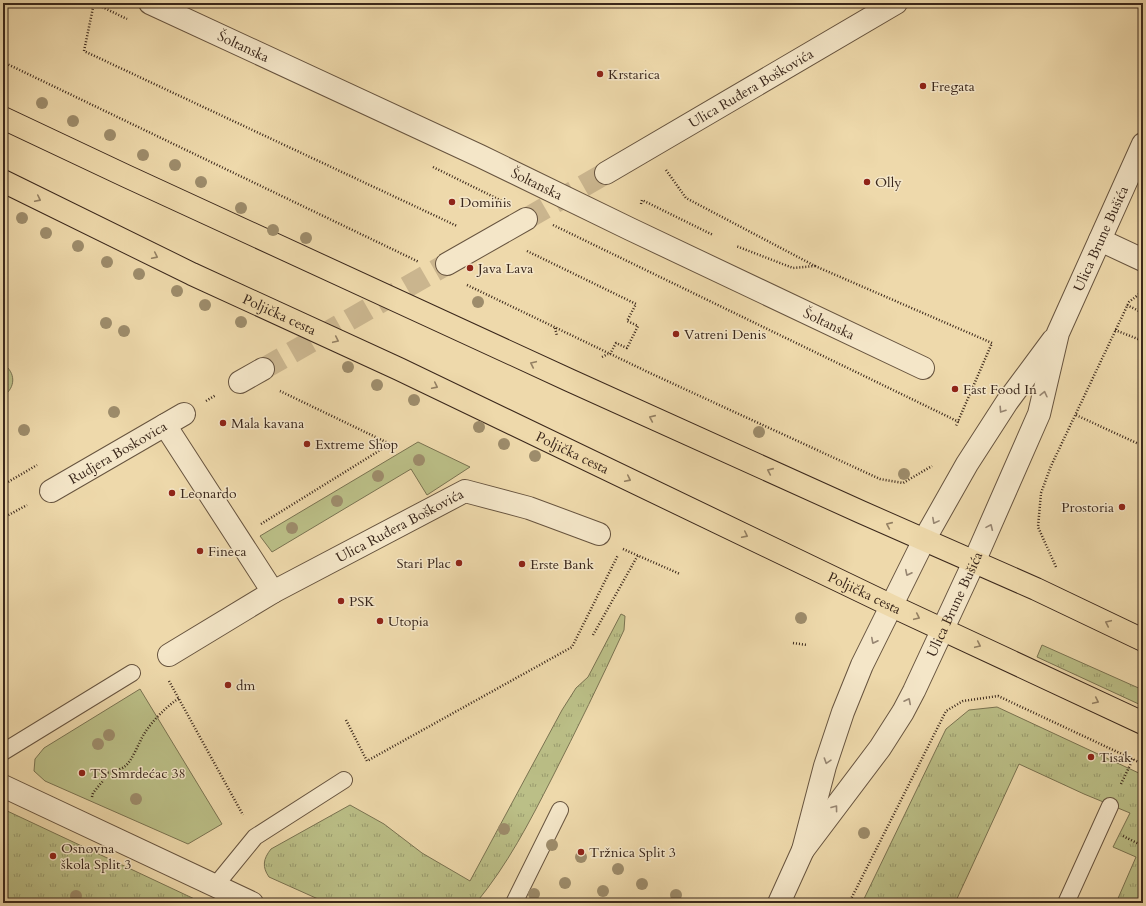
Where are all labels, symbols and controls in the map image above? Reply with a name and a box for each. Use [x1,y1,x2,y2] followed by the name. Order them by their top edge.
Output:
[215,26,272,66] street label: Šoltanska
[685,44,817,132] street label: Ulica Ruđera Boškovića
[608,65,660,84] place label: Krstarica
[595,69,605,79] marker: Krstarica
[931,77,975,96] place label: Fregata
[918,81,928,91] marker: Fregata
[508,163,566,204] street label: Šoltanska
[875,173,902,192] place label: Olly
[862,177,872,187] marker: Olly
[1069,183,1133,294] street label: Ulica Brune Bušića
[460,193,512,212] place label: Dominis
[34,194,41,201] one-way arrow
[447,197,457,207] marker: Dominis
[150,251,158,259] one-way arrow
[476,259,533,278] place label: Java Lava
[465,263,475,273] marker: Java Lava
[240,289,319,339] street label: Poljička cesta
[800,303,858,344] street label: Šoltanska
[684,325,767,344] place label: Vatreni Denis
[671,329,681,339] marker: Vatreni Denis
[332,335,339,343] one-way arrow
[530,361,538,369] one-way arrow
[963,380,1037,399] place label: Fast Food In
[430,381,438,389] one-way arrow
[950,384,960,394] marker: Fast Food In
[1040,391,1048,397] one-way arrow
[999,406,1007,413] one-way arrow
[231,414,304,433] place label: Mala kavana
[648,415,656,423] one-way arrow
[65,417,170,488] street label: Rudjera Boskovica
[218,418,228,428] marker: Mala kavana
[533,427,612,478] street label: Poljička cesta
[315,435,398,454] place label: Extreme Shop
[302,439,312,449] marker: Extreme Shop
[767,468,774,476] one-way arrow
[623,474,631,482] one-way arrow
[180,484,237,503] place label: Leonardo
[333,484,467,567] street label: Ulica Ruđera Boškovića
[167,488,177,498] marker: Leonardo
[1061,498,1114,517] place label: Prostoria
[1117,502,1127,512] marker: Prostoria
[932,517,939,524] one-way arrow
[885,521,892,529] one-way arrow
[985,523,993,531] one-way arrow
[740,530,748,538] one-way arrow
[208,542,247,561] place label: Fineca
[195,546,205,556] marker: Fineca
[922,549,987,660] street label: Ulica Brune Bušića
[396,554,451,573] place label: Stari Plac
[530,555,594,574] place label: Erste Bank
[454,558,464,568] marker: Stari Plac
[517,559,527,569] marker: Erste Bank
[825,567,904,618] street label: Poljička cesta
[905,569,913,576] one-way arrow
[349,592,375,611] place label: PSK
[336,596,346,606] marker: PSK
[388,612,429,631] place label: Utopia
[914,613,921,621] one-way arrow
[375,616,385,626] marker: Utopia
[1104,620,1112,628] one-way arrow
[871,636,879,644] one-way arrow
[974,640,981,648] one-way arrow
[236,676,255,695] place label: dm
[223,680,233,690] marker: dm
[1091,696,1099,704] one-way arrow
[903,698,911,705] one-way arrow
[1099,748,1132,767] place label: Tisak
[1086,752,1096,762] marker: Tisak
[823,758,831,765] one-way arrow
[90,764,186,783] place label: TS Smrdećac 38
[77,768,87,778] marker: TS Smrdećac 38
[830,805,837,812] one-way arrow
[61,839,131,874] place label: Osnovna škola Split 3
[589,843,676,862] place label: Tržnica Split 3
[576,847,586,857] marker: Tržnica Split 3
[48,851,58,861] marker: Osnovna škola Split 3

